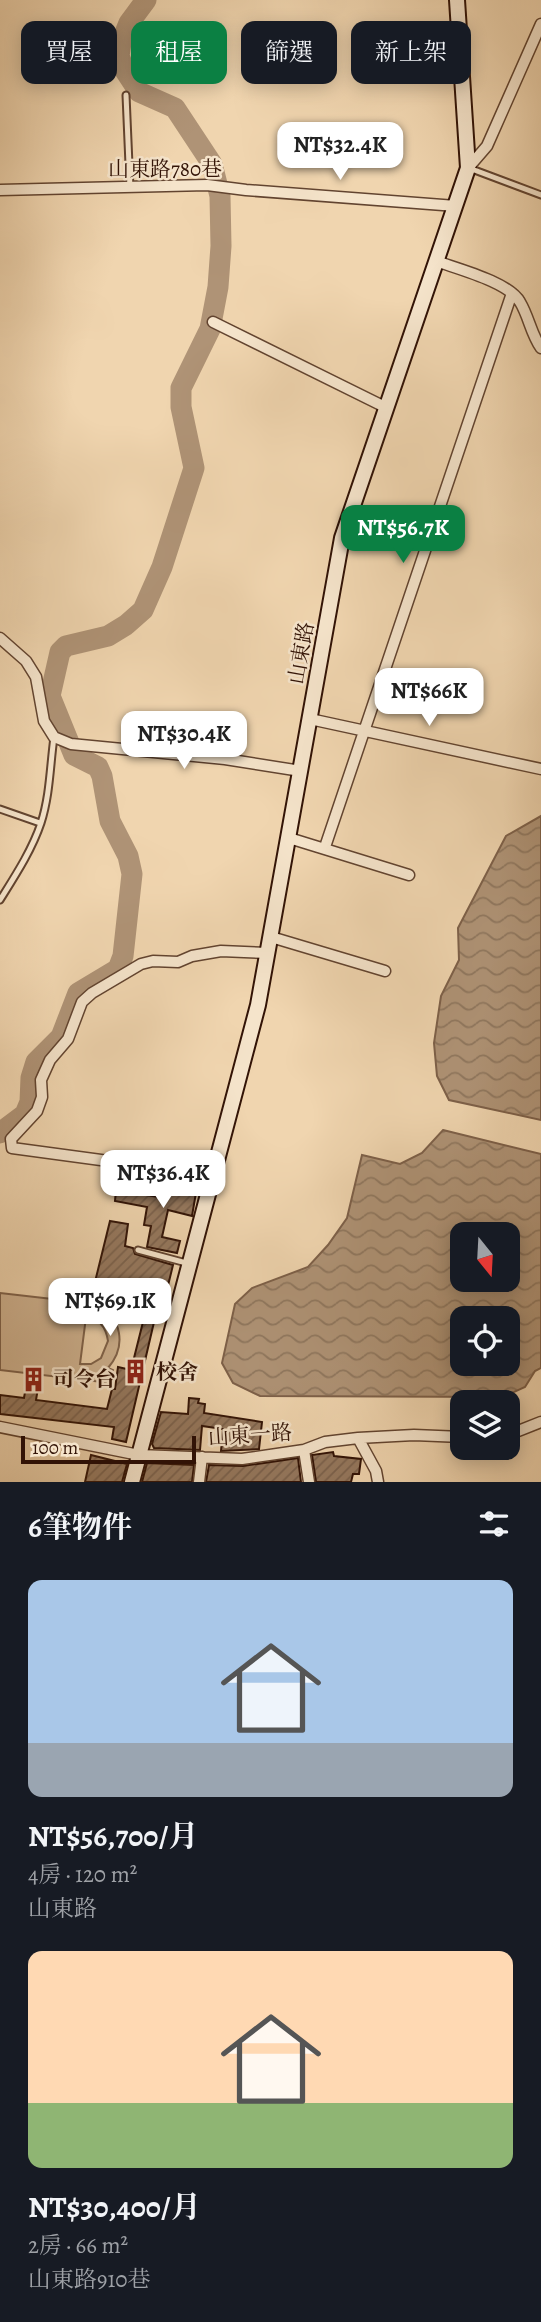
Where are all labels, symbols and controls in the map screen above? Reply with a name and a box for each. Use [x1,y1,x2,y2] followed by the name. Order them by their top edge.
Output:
[21,21,117,84] chip: 買屋
[131,21,227,84] chip: 租屋
[241,21,337,84] chip: 篩選
[351,21,471,84] chip: 新上架
[268,122,412,182] pin: NT$32.4K
[293,129,387,160] text: NT$32.4K
[108,155,222,183] street label: 山東路780巷
[331,505,475,565] pin: NT$56.7K
[357,512,449,543] text: NT$56.7K
[282,620,320,686] street label: 山東路
[372,668,486,728] pin: NT$66K
[391,675,467,706] text: NT$66K
[112,712,256,771] pin: NT$30.4K
[137,718,231,749] text: NT$30.4K
[91,1150,235,1210] pin: NT$36.4K
[116,1157,210,1188] text: NT$36.4K
[450,1222,520,1292] north arrow
[450,1222,520,1460] map controls
[38,1278,182,1338] pin: NT$69.1K
[64,1285,156,1316] text: NT$69.1K
[450,1306,520,1376] button: locate
[122,1358,150,1386] building icon: 校舍
[156,1358,198,1386] place label: 校舍
[19,1365,47,1393] building icon: 司令台
[53,1365,116,1393] place label: 司令台
[450,1390,520,1460] button: layers
[207,1418,293,1452] street label: 山東一路
[21,1433,196,1465] scale bar
[32,1435,78,1461] text: 100 m
[475,1505,513,1543] icon: filters
[28,1507,132,1547] text: 6筆物件
[208,1625,334,1751] icon: home
[28,1816,198,1856] text: NT$56,700/月
[28,1859,137,1890] text: 4房 · 120 m²
[28,1893,97,1924] text: 山東路
[208,1996,334,2122] icon: home
[28,2187,201,2227] text: NT$30,400/月
[28,2230,128,2261] text: 2房 · 66 m²
[28,2264,151,2295] text: 山東路910巷

